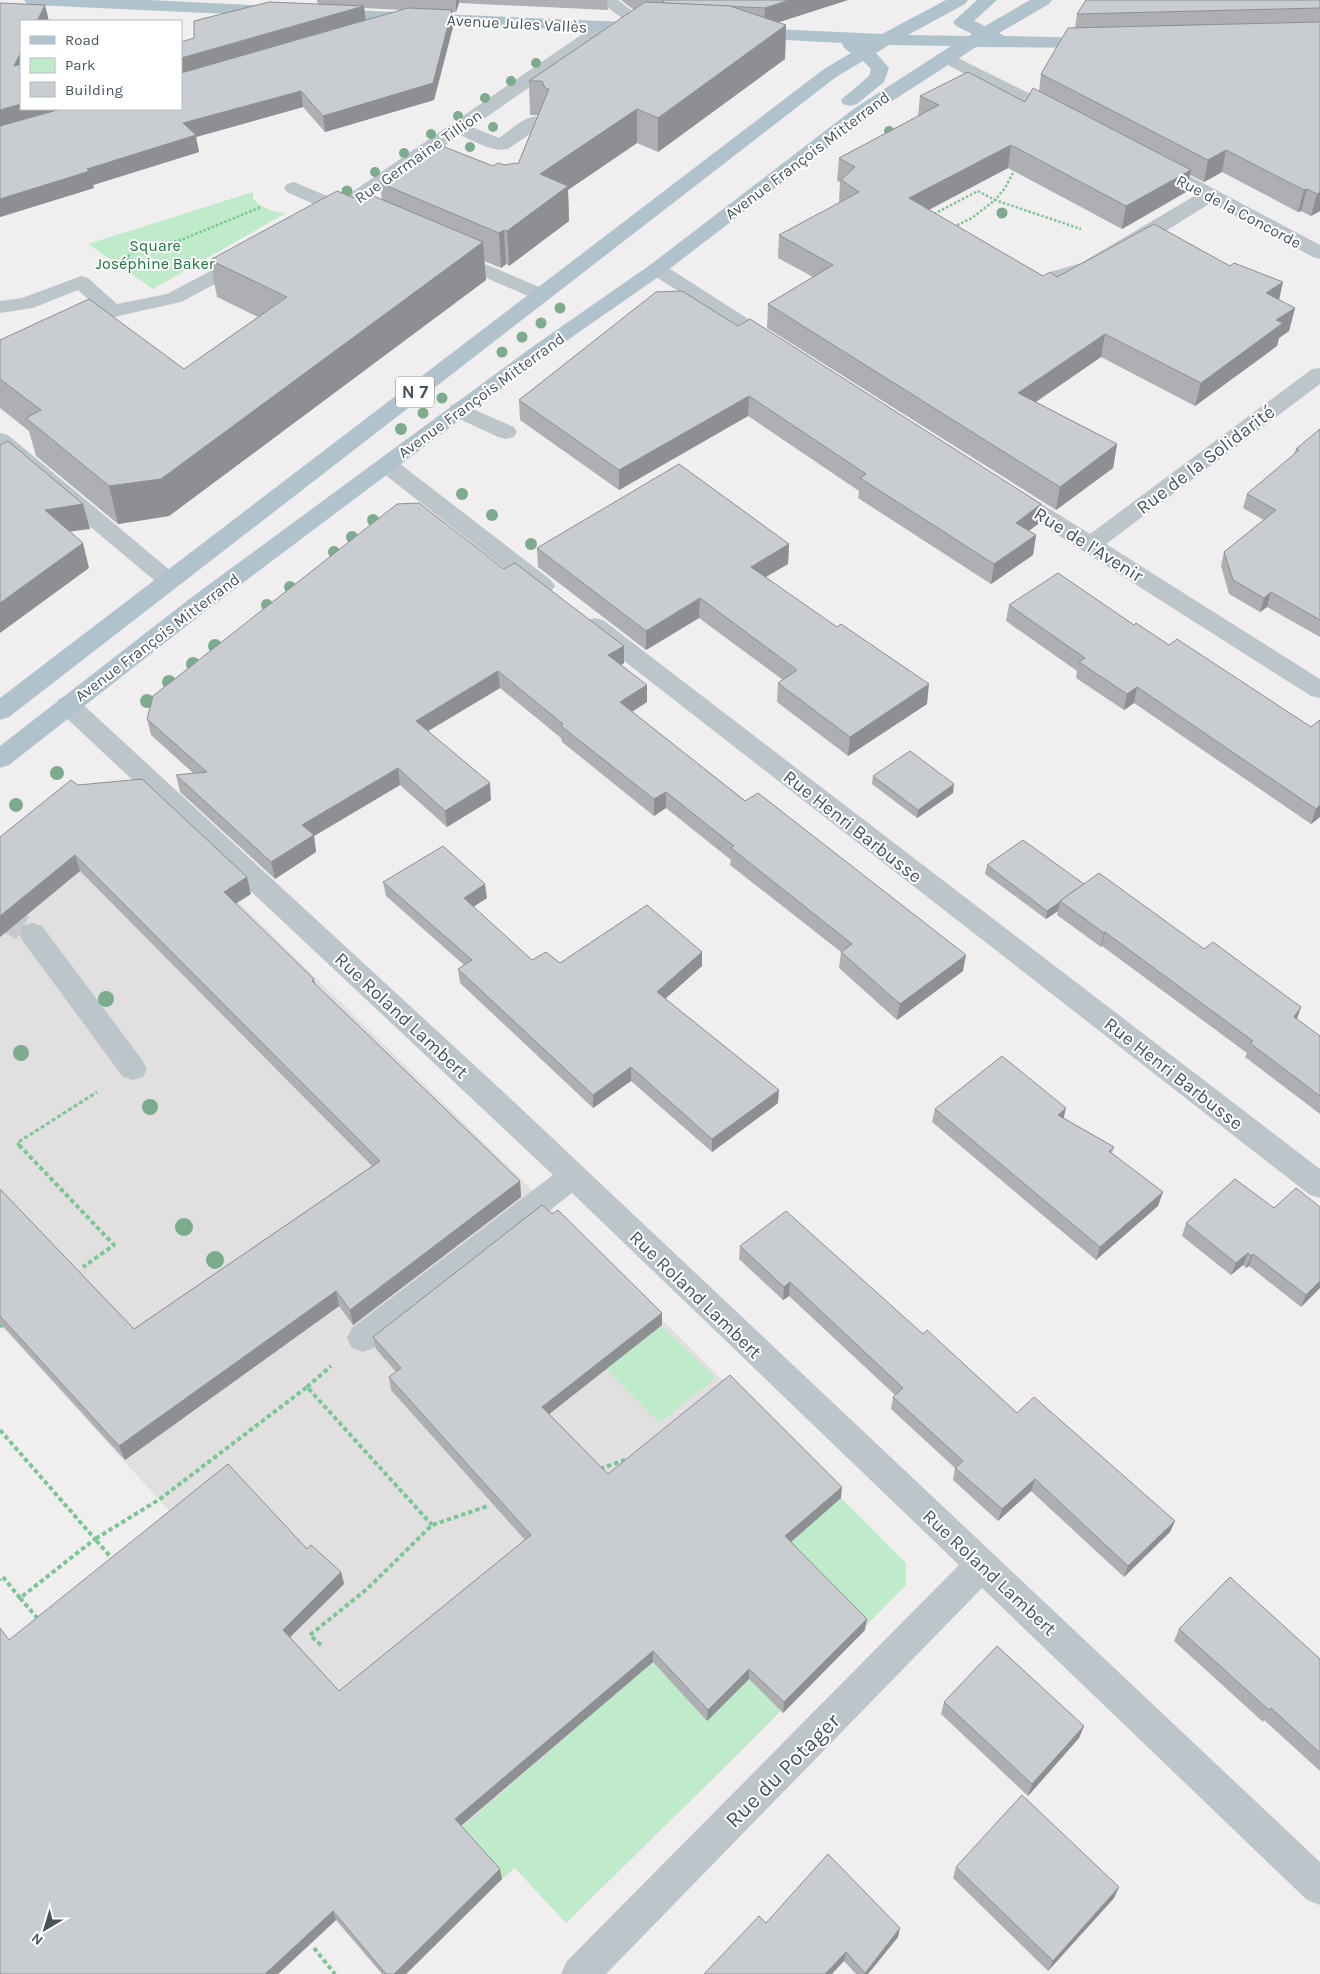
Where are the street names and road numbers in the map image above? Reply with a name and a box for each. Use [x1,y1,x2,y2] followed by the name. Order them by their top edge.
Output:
[446,10,588,37] street label: Avenue Jules Vallès
[721,87,893,224] street label: Avenue François Mitterrand
[351,105,486,207] street label: Rue Germaine Tillion
[1173,170,1304,252] street label: Rue de la Concorde
[394,329,568,462] street label: Avenue François Mitterrand
[396,377,434,408] road number: N 7
[1132,401,1279,519] street label: Rue de la Solidarité
[1030,502,1147,587] street label: Rue de l'Avenir
[71,569,243,706] street label: Avenue François Mitterrand
[779,766,926,888] street label: Rue Henri Barbusse
[330,948,473,1083] street label: Rue Roland Lambert
[1100,1013,1247,1135] street label: Rue Henri Barbusse
[625,1226,766,1363] street label: Rue Roland Lambert
[918,1505,1061,1640] street label: Rue Roland Lambert
[720,1708,845,1833] street label: Rue du Potager

